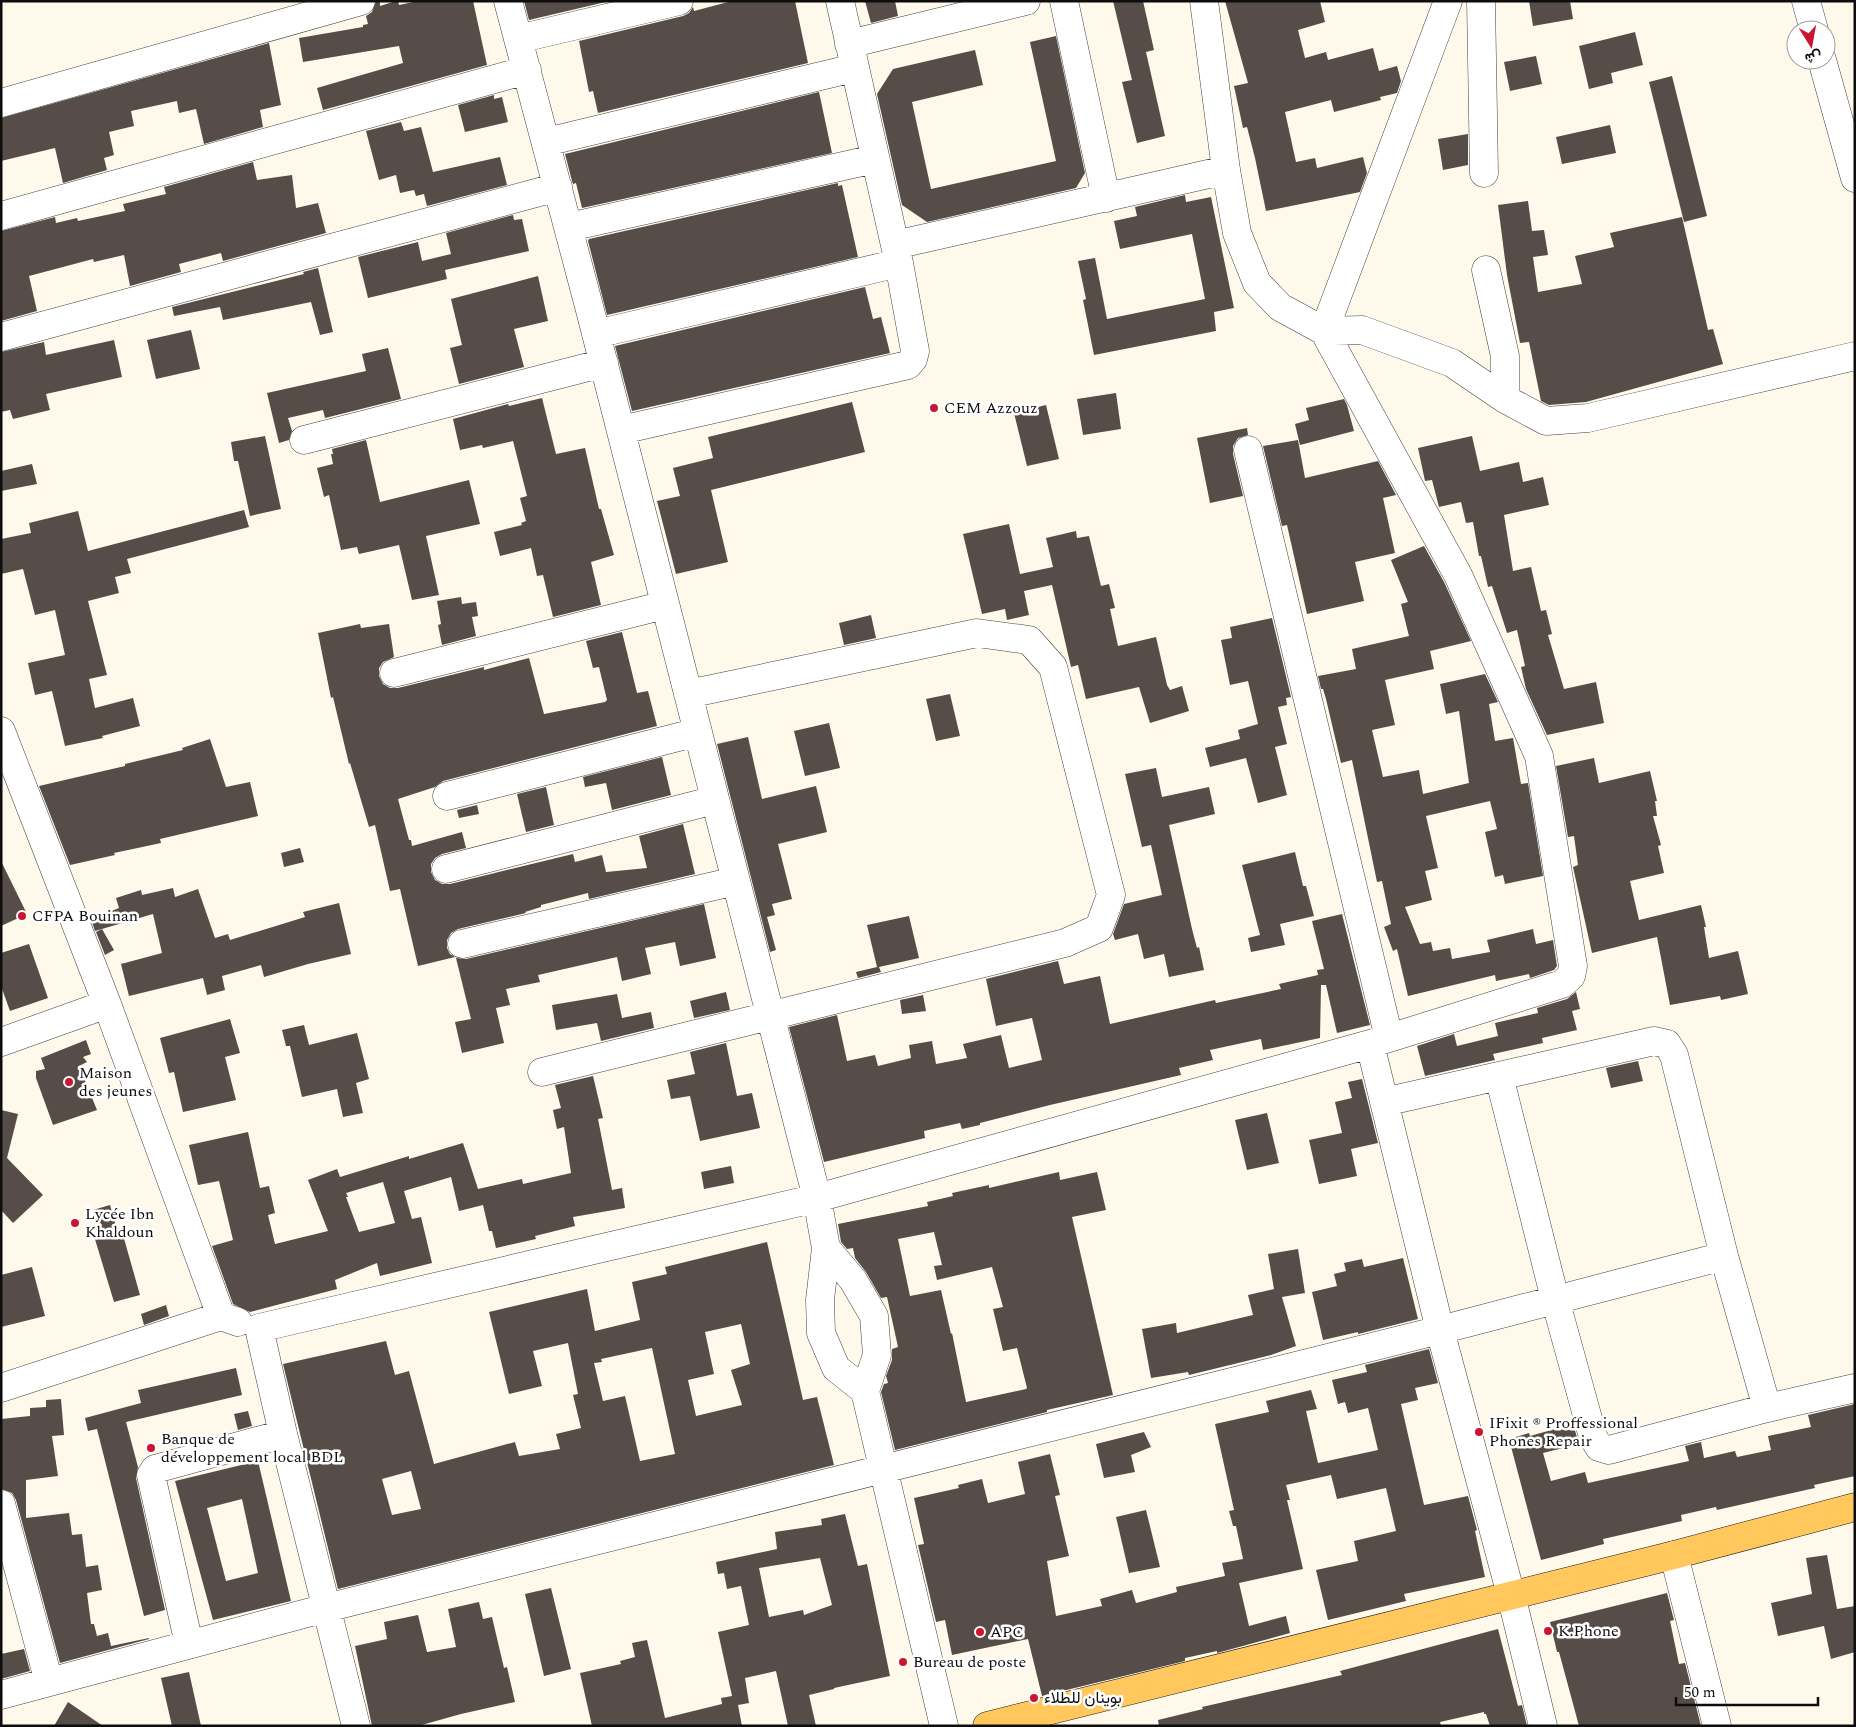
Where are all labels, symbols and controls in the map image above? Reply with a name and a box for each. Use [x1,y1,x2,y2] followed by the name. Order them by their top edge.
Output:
[1786,20,1836,70] north arrow
[1803,45,1824,69] text: ش
[944,396,1038,420] place label: CEM Azzouz
[928,402,940,414] marker: CEM Azzouz
[32,904,138,928] place label: CFPA Bouinan
[16,910,28,922] marker: CFPA Bouinan
[79,1061,152,1103] place label: Maison des jeunes
[63,1076,75,1088] marker: Maison des jeunes
[85,1202,154,1244] place label: Lycée Ibn Khaldoun
[69,1217,81,1229] marker: Lycée Ibn Khaldoun
[1489,1411,1638,1453] place label: IFixit ® Proffessional Phones Repair
[1473,1426,1485,1438] marker: IFixit ® Proffessional Phones Repair
[161,1427,343,1469] place label: Banque de développement local BDL
[145,1442,157,1454] marker: Banque de développement local BDL
[1558,1619,1619,1643] place label: K.Phone
[990,1620,1024,1644] place label: APC
[1542,1625,1554,1637] marker: K.Phone
[974,1626,986,1638] marker: APC
[913,1650,1026,1674] place label: Bureau de poste
[897,1656,909,1668] marker: Bureau de poste
[1676,1674,1818,1706] scale bar
[1684,1681,1716,1704] text: 50 m
[1044,1686,1122,1710] place label: بوينان للطلاء
[1028,1692,1040,1704] marker: بوينان للطلاء

